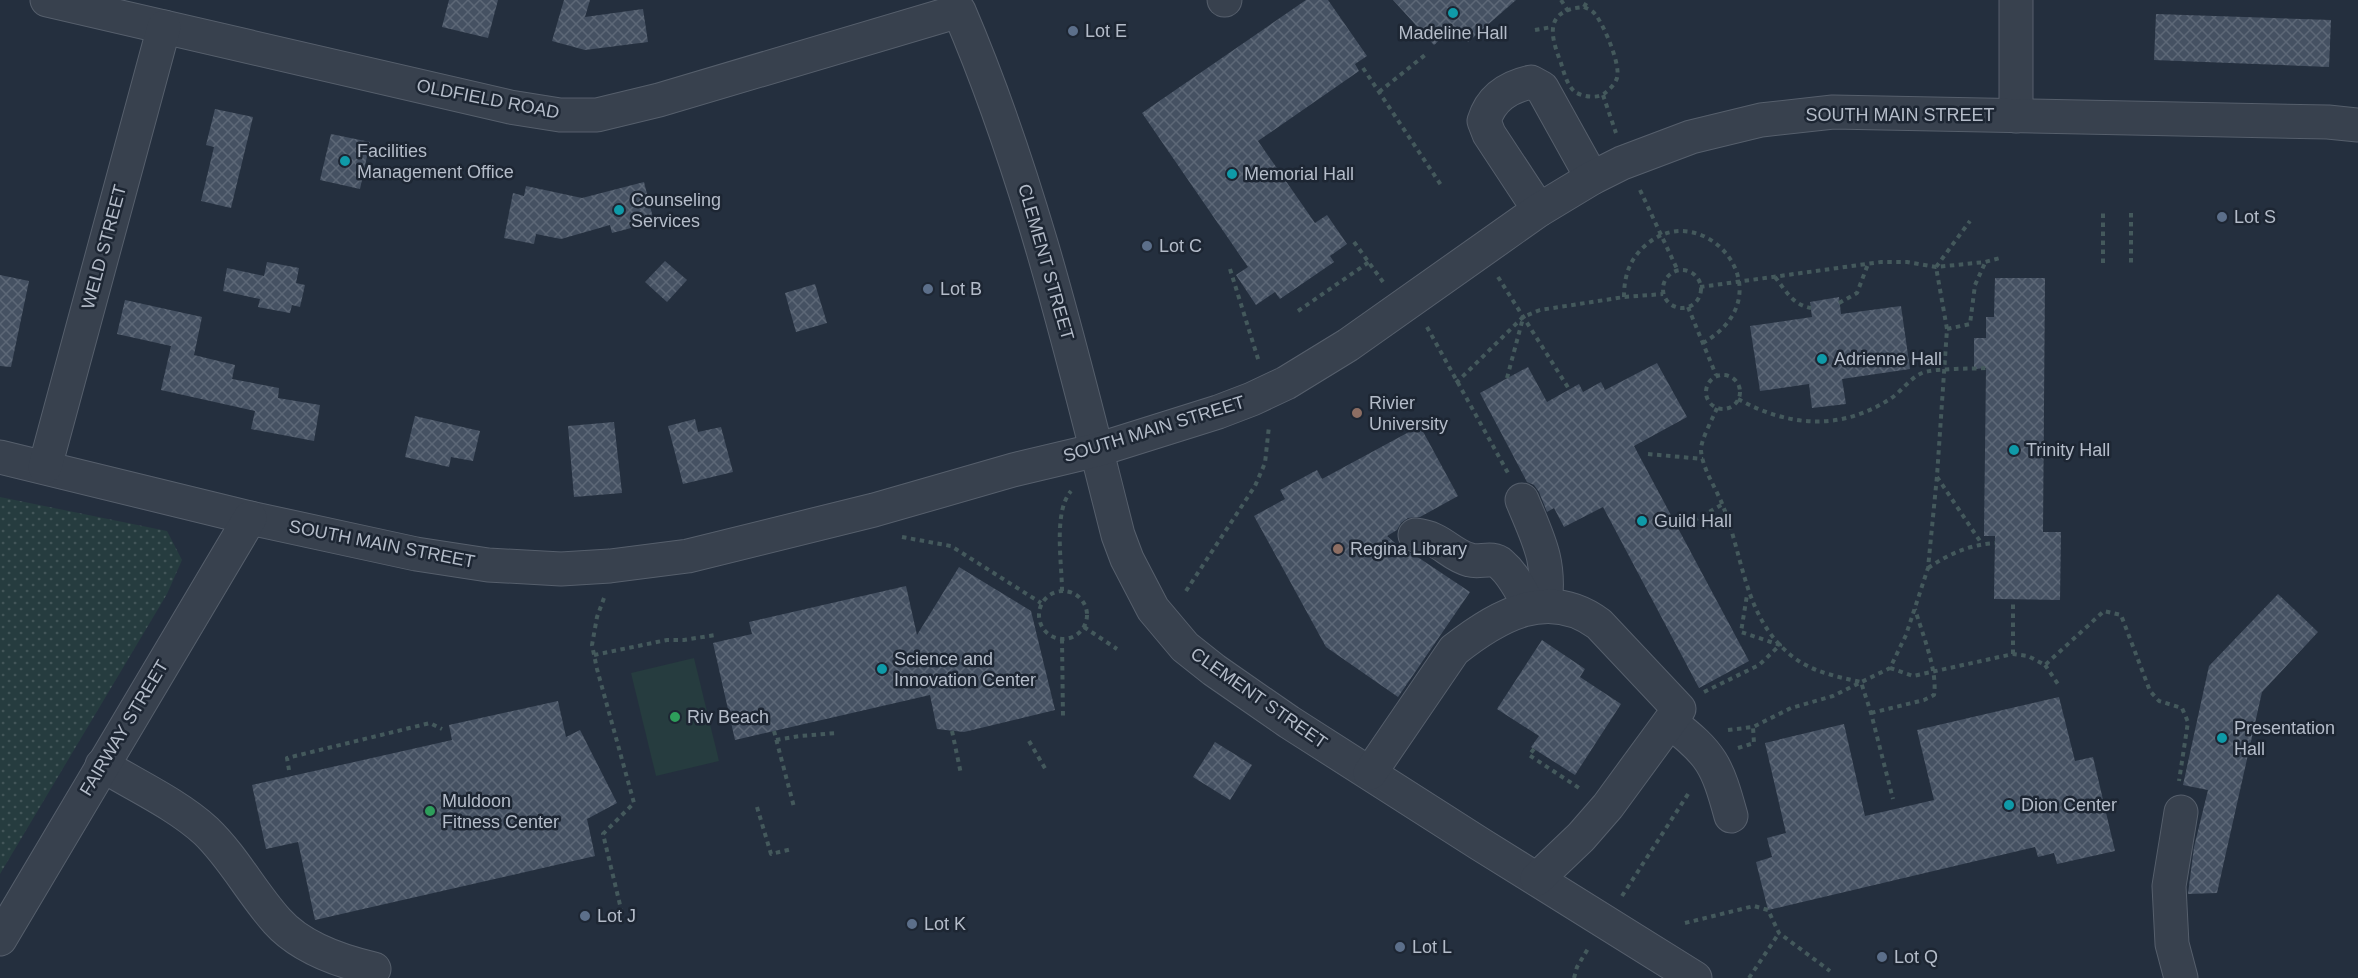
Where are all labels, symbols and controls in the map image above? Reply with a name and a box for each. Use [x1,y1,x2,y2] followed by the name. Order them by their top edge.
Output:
[1446,6,1460,20] marker: Madeline Hall
[1085,21,1127,41] place label: Lot E
[1398,23,1508,43] place label: Madeline Hall
[1066,24,1080,38] marker: Lot E
[415,75,561,123] street label: OLDFIELD ROAD
[1805,105,1995,125] street label: SOUTH MAIN STREET
[357,141,514,182] place label: Facilities Management Office
[338,154,352,168] marker: Facilities Management Office
[1244,164,1354,184] place label: Memorial Hall
[1225,167,1239,181] marker: Memorial Hall
[1014,182,1078,342] street label: CLEMENT STREET
[78,183,130,311] street label: WELD STREET
[631,190,721,231] place label: Counseling Services
[612,203,626,217] marker: Counseling Services
[2234,207,2276,227] place label: Lot S
[2215,210,2229,224] marker: Lot S
[1159,236,1202,256] place label: Lot C
[1140,239,1154,253] marker: Lot C
[940,279,982,299] place label: Lot B
[921,282,935,296] marker: Lot B
[1834,349,1942,369] place label: Adrienne Hall
[1815,352,1829,366] marker: Adrienne Hall
[1061,392,1247,466] street label: SOUTH MAIN STREET
[1369,393,1448,434] place label: Rivier University
[1350,406,1364,420] marker: Rivier University
[2026,440,2110,460] place label: Trinity Hall
[2007,443,2021,457] marker: Trinity Hall
[1654,511,1732,531] place label: Guild Hall
[1635,514,1649,528] marker: Guild Hall
[287,516,477,572] street label: SOUTH MAIN STREET
[1350,539,1467,559] place label: Regina Library
[1331,542,1345,556] marker: Regina Library
[1187,643,1331,753] street label: CLEMENT STREET
[894,649,1036,690] place label: Science and Innovation Center
[76,657,172,799] street label: FAIRWAY STREET
[875,662,889,676] marker: Science and Innovation Center
[687,707,769,727] place label: Riv Beach
[668,710,682,724] marker: Riv Beach
[2234,718,2335,759] place label: Presentation Hall
[2215,731,2229,745] marker: Presentation Hall
[442,791,559,832] place label: Muldoon Fitness Center
[2021,795,2117,815] place label: Dion Center
[2002,798,2016,812] marker: Dion Center
[423,804,437,818] marker: Muldoon Fitness Center
[597,906,636,926] place label: Lot J
[578,909,592,923] marker: Lot J
[924,914,966,934] place label: Lot K
[905,917,919,931] marker: Lot K
[1412,937,1452,957] place label: Lot L
[1393,940,1407,954] marker: Lot L
[1894,947,1938,967] place label: Lot Q
[1875,950,1889,964] marker: Lot Q

